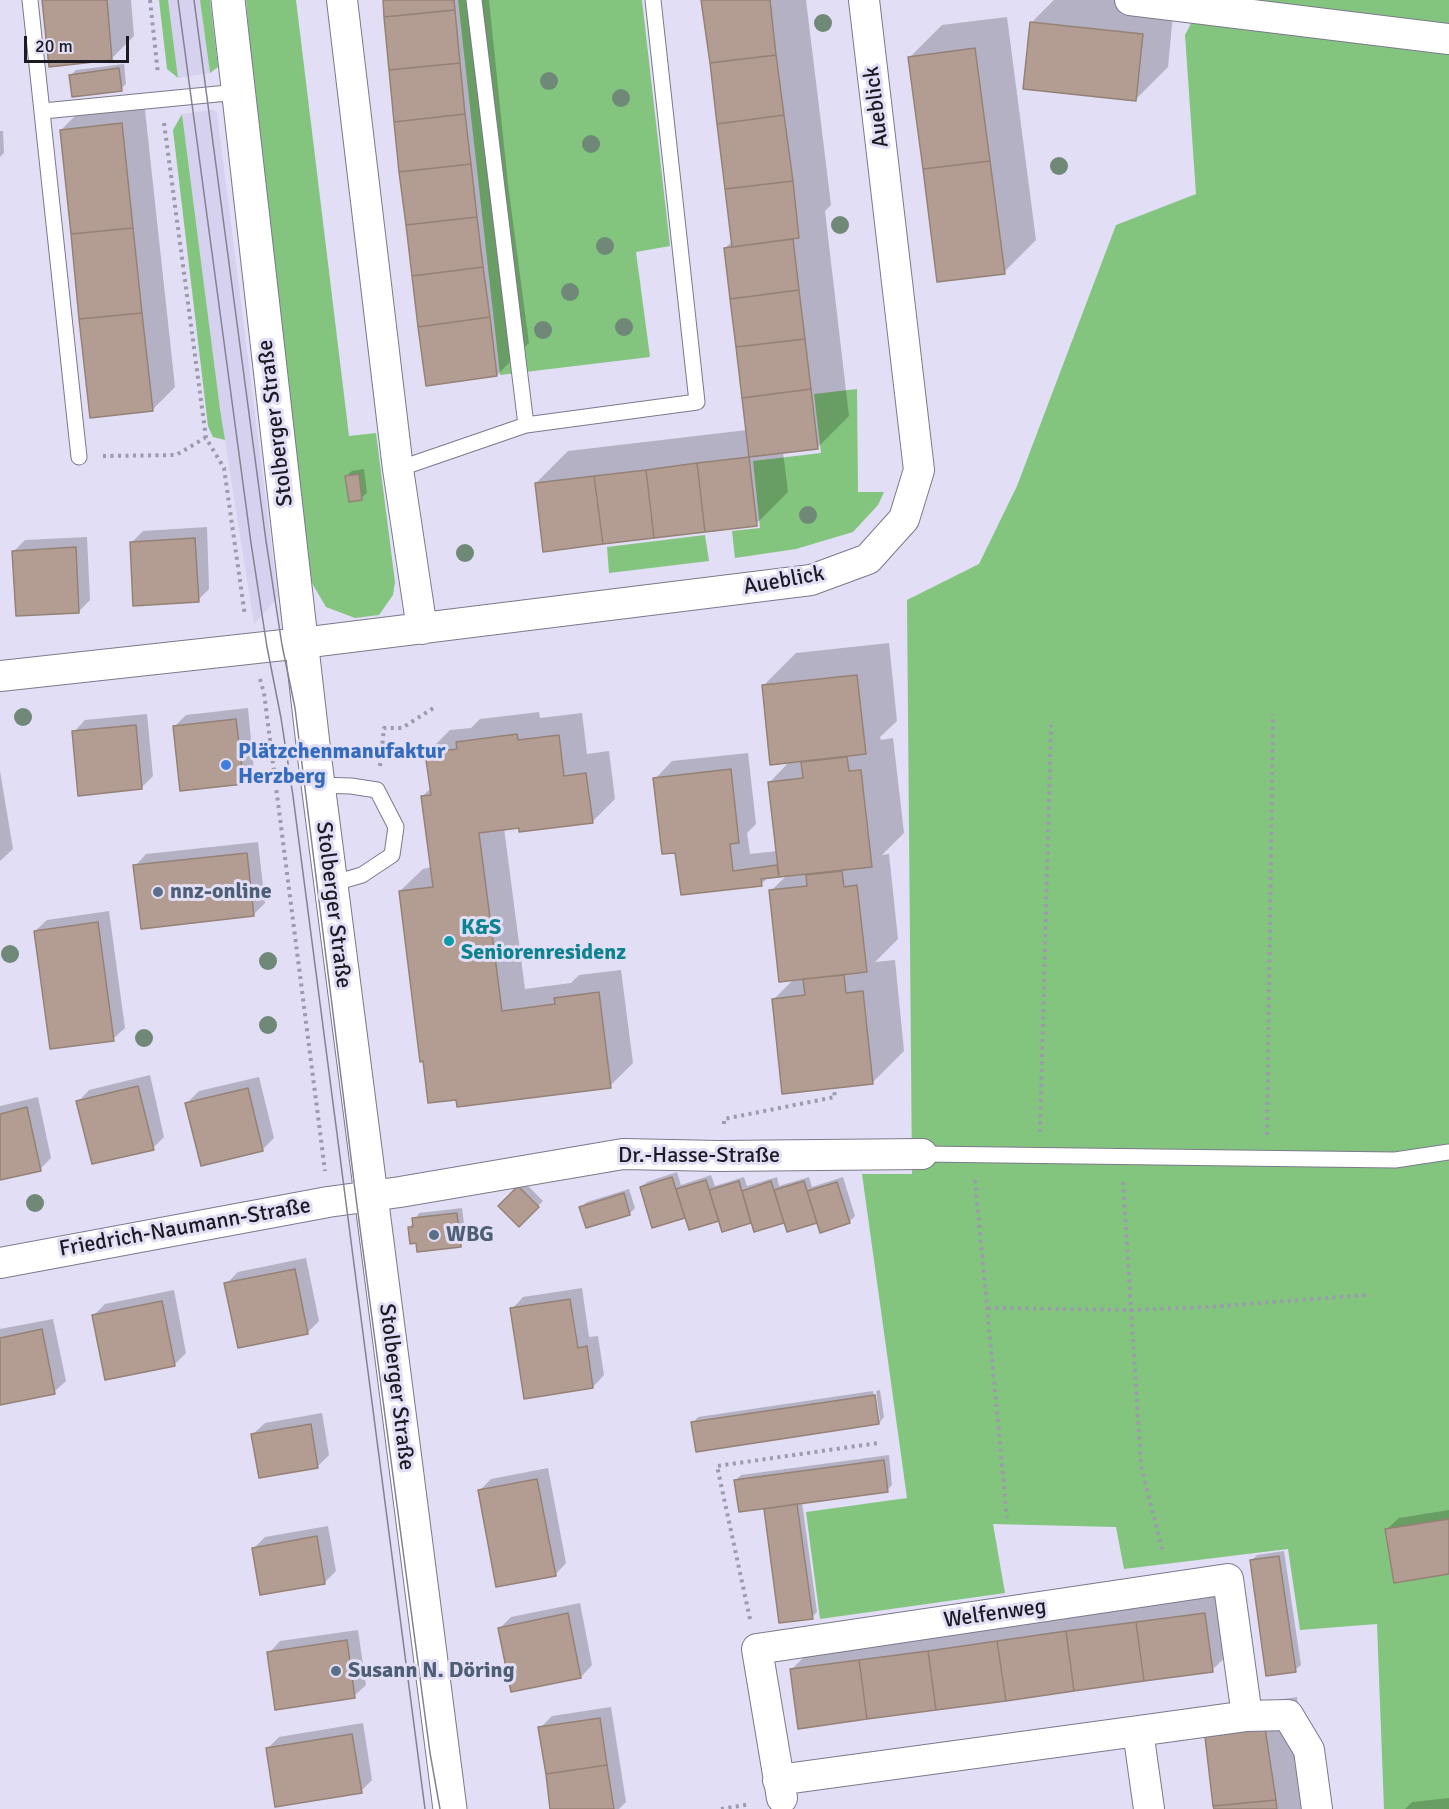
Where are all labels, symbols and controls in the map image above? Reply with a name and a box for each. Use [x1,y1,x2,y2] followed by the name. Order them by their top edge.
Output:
[27,24,132,62] scale bar
[35,35,73,57] text: 20 m
[859,65,895,149] street label: Aueblick
[253,338,299,508] street label: Stolberger Straße
[742,561,826,601] street label: Aueblick
[238,739,446,790] place label: Plätzchenmanufaktur Herzberg
[219,758,233,772] marker: Plätzchenmanufaktur Herzberg
[310,820,356,990] street label: Stolberger Straße
[170,879,272,905] place label: nnz-online
[151,885,165,899] marker: nnz-online
[461,915,626,966] place label: K&S Seniorenresidenz
[442,934,456,948] marker: K&S Seniorenresidenz
[618,1143,780,1169] street label: Dr.-Hasse-Straße
[57,1193,313,1263] street label: Friedrich-Naumann-Straße
[446,1222,494,1248] place label: WBG
[427,1228,441,1242] marker: WBG
[373,1302,419,1472] street label: Stolberger Straße
[942,1594,1048,1634] street label: Welfenweg
[348,1658,514,1684] place label: Susann N. Döring
[329,1664,343,1678] marker: Susann N. Döring

